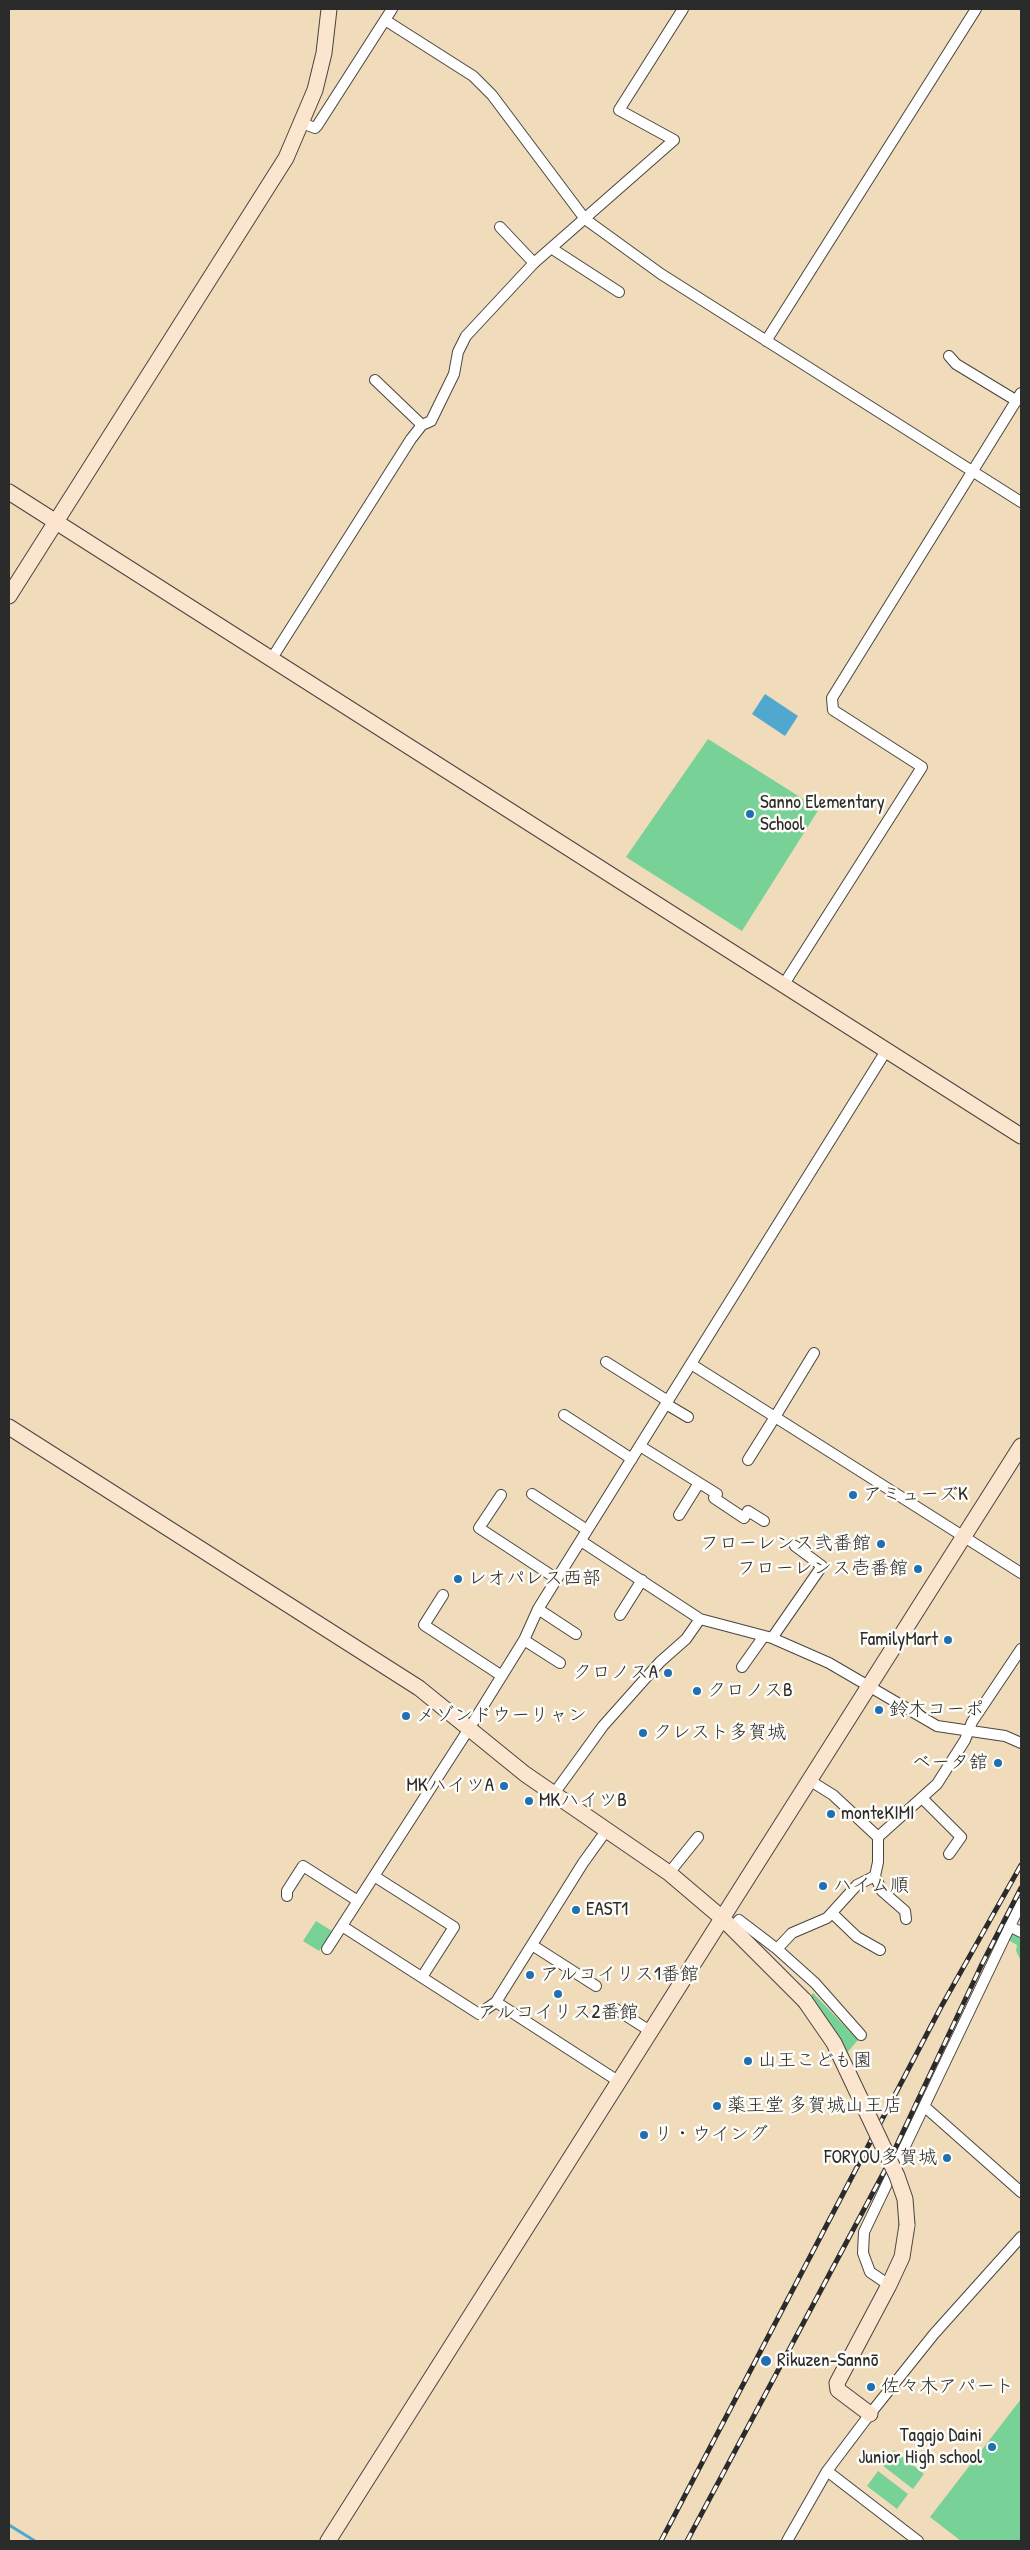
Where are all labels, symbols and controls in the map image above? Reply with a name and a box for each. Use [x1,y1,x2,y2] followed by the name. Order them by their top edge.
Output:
[760,792,885,836] place label: Sanno Elementary School
[744,808,756,820] marker: Sanno Elementary School
[863,1484,968,1506] place label: アミューズK
[847,1489,859,1501] marker: アミューズK
[700,1533,871,1555] place label: フローレンス弐番館
[875,1538,887,1550] marker: フローレンス弐番館
[737,1558,908,1580] place label: フローレンス壱番館
[912,1563,924,1575] marker: フローレンス壱番館
[468,1568,601,1590] place label: レオパレス西部
[452,1573,464,1585] marker: レオパレス西部
[861,1629,938,1651] place label: FamilyMart
[942,1634,954,1646] marker: FamilyMart
[573,1662,658,1684] place label: クロノスA
[662,1667,674,1679] marker: クロノスA
[707,1680,793,1702] place label: クロノスB
[691,1685,703,1697] marker: クロノスB
[889,1699,984,1721] place label: 鈴木コーポ
[873,1704,885,1716] marker: 鈴木コーポ
[416,1705,587,1727] place label: メゾンドウーリャン
[400,1710,412,1722] marker: メゾンドウーリャン
[653,1722,786,1744] place label: クレスト多賀城
[637,1727,649,1739] marker: クレスト多賀城
[912,1752,988,1774] place label: ベータ舘
[992,1757,1004,1769] marker: ベータ舘
[406,1775,494,1797] place label: MKハイツA
[498,1780,510,1792] marker: MKハイツA
[539,1790,627,1812] place label: MKハイツB
[523,1795,535,1807] marker: MKハイツB
[841,1803,914,1825] place label: monteKIMI
[825,1808,837,1820] marker: monteKIMI
[833,1875,909,1897] place label: ハイム順
[817,1880,829,1892] marker: ハイム順
[586,1899,628,1921] place label: EAST1
[570,1904,582,1916] marker: EAST1
[540,1964,699,1986] place label: アルコイリス1番館
[524,1969,536,1981] marker: アルコイリス1番館
[552,1988,564,2000] marker: アルコイリス2番館
[478,2002,638,2024] place label: アルコイリス2番館
[758,2050,872,2072] place label: 山王こども園
[742,2055,754,2067] marker: 山王こども園
[727,2095,902,2117] place label: 薬王堂 多賀城山王店
[711,2100,723,2112] marker: 薬王堂 多賀城山王店
[654,2124,768,2146] place label: リ・ウイング
[638,2129,650,2141] marker: リ・ウイング
[824,2147,937,2169] place label: FORYOU多賀城
[941,2152,953,2164] marker: FORYOU多賀城
[777,2350,878,2372] place label: Rikuzen-Sannō
[759,2354,773,2368] marker: Rikuzen-Sannō
[881,2376,1014,2398] place label: 佐々木アパート
[865,2381,877,2393] marker: 佐々木アパート
[858,2425,982,2469] place label: Tagajo Daini Junior High school
[986,2441,998,2453] marker: Tagajo Daini Junior High school

